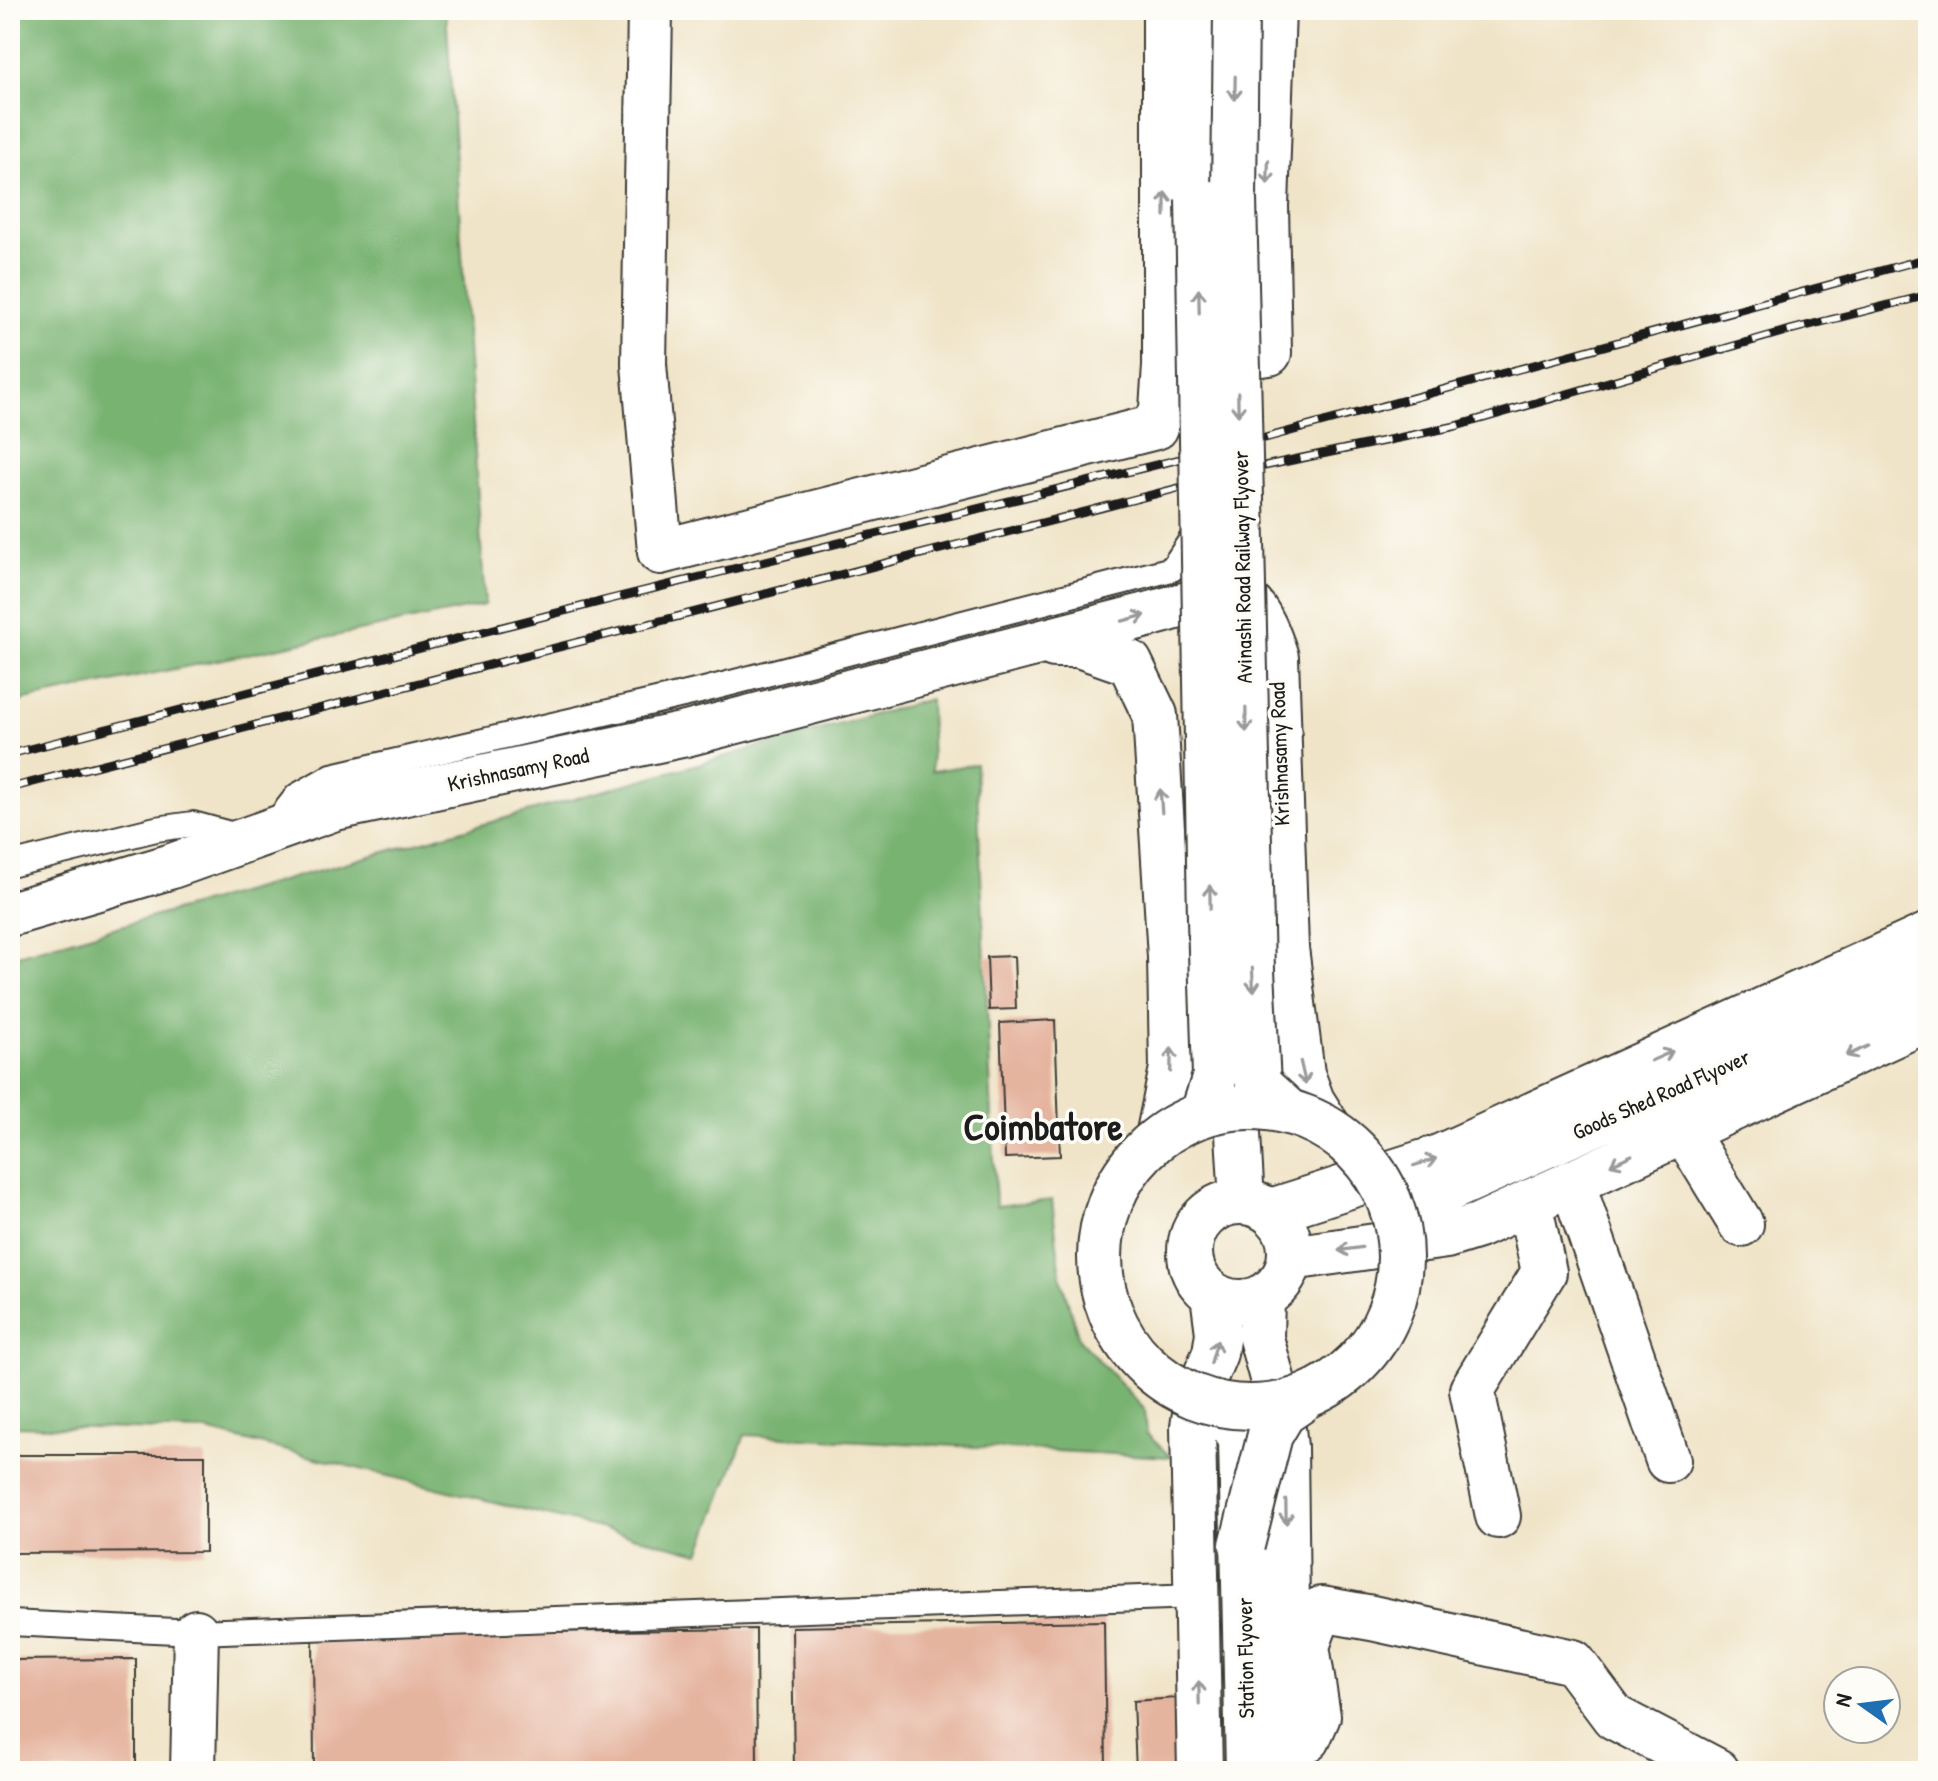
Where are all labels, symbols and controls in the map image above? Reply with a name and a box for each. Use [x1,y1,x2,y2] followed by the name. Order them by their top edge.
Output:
[1227,74,1243,101] one-way arrow
[1260,158,1275,185] one-way arrow
[1157,191,1173,218] one-way arrow
[1192,288,1207,315] one-way arrow
[1231,390,1246,417] one-way arrow
[1225,450,1259,684] street label: Avinashi Road Railway Flyover
[1121,610,1147,625] one-way arrow
[1261,681,1296,826] street label: Krishnasamy Road
[1238,706,1253,733] one-way arrow
[445,739,592,799] street label: Krishnasamy Road
[1153,788,1168,815] one-way arrow
[1202,884,1218,911] one-way arrow
[1245,966,1260,993] one-way arrow
[1567,1041,1755,1147] street label: Goods Shed Road Flyover
[1845,1045,1870,1060] one-way arrow
[1164,1047,1179,1074] one-way arrow
[1650,1047,1674,1062] one-way arrow
[1296,1059,1311,1085] one-way arrow
[963,1100,1123,1152] district label: Coimbatore
[1413,1153,1438,1168] one-way arrow
[1609,1153,1633,1168] one-way arrow
[1338,1242,1363,1257] one-way arrow
[1207,1340,1222,1366] one-way arrow
[1278,1498,1294,1525] one-way arrow
[1229,1597,1261,1719] street label: Station Flyover
[1822,1665,1902,1745] north arrow
[1191,1680,1206,1707] one-way arrow
[1827,1691,1859,1709] text: N

